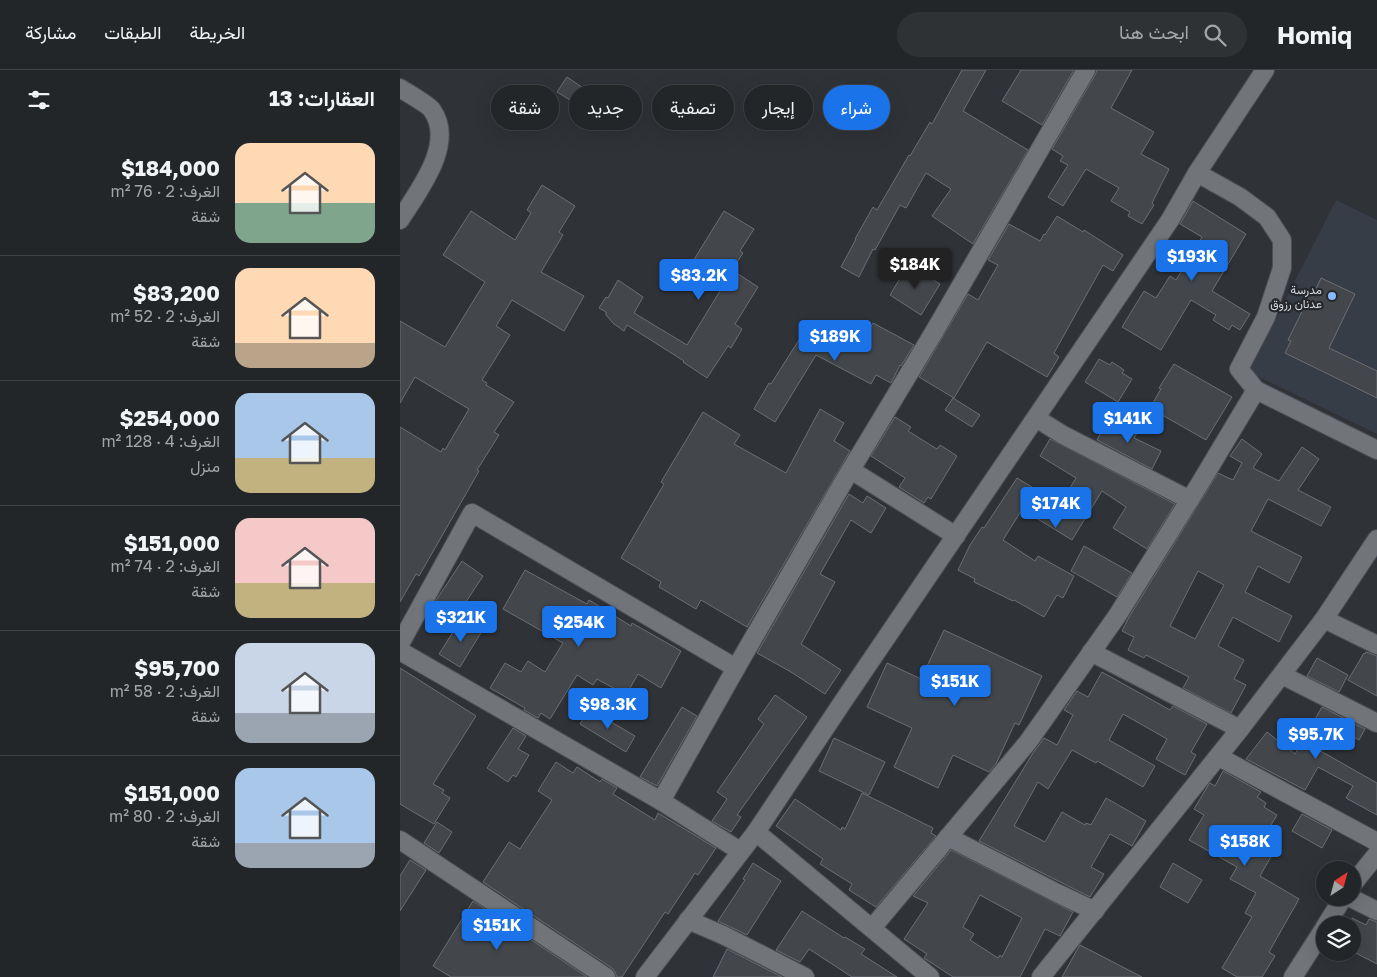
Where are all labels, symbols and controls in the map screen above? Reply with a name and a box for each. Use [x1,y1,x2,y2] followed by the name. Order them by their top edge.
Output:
[897,12,1247,57] search box
[1119,20,1189,43] text: ابحث هنا
[1277,20,1352,49] text: Homiq
[25,21,76,43] text: مشاركة
[104,21,161,43] text: الطبقات
[189,21,245,43] text: الخريطة
[1201,21,1229,49] icon: search
[269,85,375,111] text: العقارات: 13
[491,85,559,130] chip: شقة
[569,85,642,130] chip: جديد
[652,85,734,130] chip: تصفية
[744,85,813,130] chip: إيجار
[823,85,890,130] chip: شراء
[25,86,53,114] icon: filters
[121,155,220,181] text: $184,000
[275,163,335,223] icon: home
[111,181,220,201] text: الغرف: 2 · 76 m²
[191,206,220,226] text: شقة
[1157,240,1227,282] pin: $193K
[1167,246,1217,266] text: $193K
[880,248,950,290] pin: $184K
[890,254,940,274] text: $184K
[658,258,740,301] pin: $83.2K
[670,265,728,285] text: $83.2K
[133,280,220,306] text: $83,200
[1270,282,1322,312] place label: مدرسة عدنان رزوق
[275,288,335,348] icon: home
[1326,290,1338,302] marker: مدرسة عدنان رزوق
[110,306,220,326] text: الغرف: 2 · 52 m²
[800,320,870,362] pin: $189K
[810,326,860,346] text: $189K
[191,331,220,351] text: شقة
[1093,402,1163,444] pin: $141K
[120,405,220,431] text: $254,000
[1104,408,1152,428] text: $141K
[275,413,335,473] icon: home
[101,431,220,451] text: الغرف: 4 · 128 m²
[190,456,220,476] text: منزل
[1021,486,1091,529] pin: $174K
[1031,493,1081,513] text: $174K
[124,530,220,556] text: $151,000
[275,538,335,598] icon: home
[110,556,220,576] text: الغرف: 2 · 74 m²
[191,581,220,601] text: شقة
[426,600,496,643] pin: $321K
[544,606,614,648] pin: $254K
[436,607,486,627] text: $321K
[553,612,605,632] text: $254K
[134,655,220,681] text: $95,700
[275,663,335,723] icon: home
[920,664,990,707] pin: $151K
[931,671,979,691] text: $151K
[110,681,220,701] text: الغرف: 2 · 58 m²
[567,688,649,730] pin: $98.3K
[579,694,637,714] text: $98.3K
[191,706,220,726] text: شقة
[1275,718,1357,760] pin: $95.7K
[1288,724,1344,744] text: $95.7K
[124,780,220,806] text: $151,000
[275,788,335,848] icon: home
[109,806,220,826] text: الغرف: 2 · 80 m²
[1210,824,1280,867] pin: $158K
[191,831,220,851] text: شقة
[1220,831,1270,851] text: $158K
[1316,861,1361,906] north arrow
[1316,861,1361,961] map controls
[462,908,532,951] pin: $151K
[473,915,521,935] text: $151K
[1316,916,1361,961] button: layers

